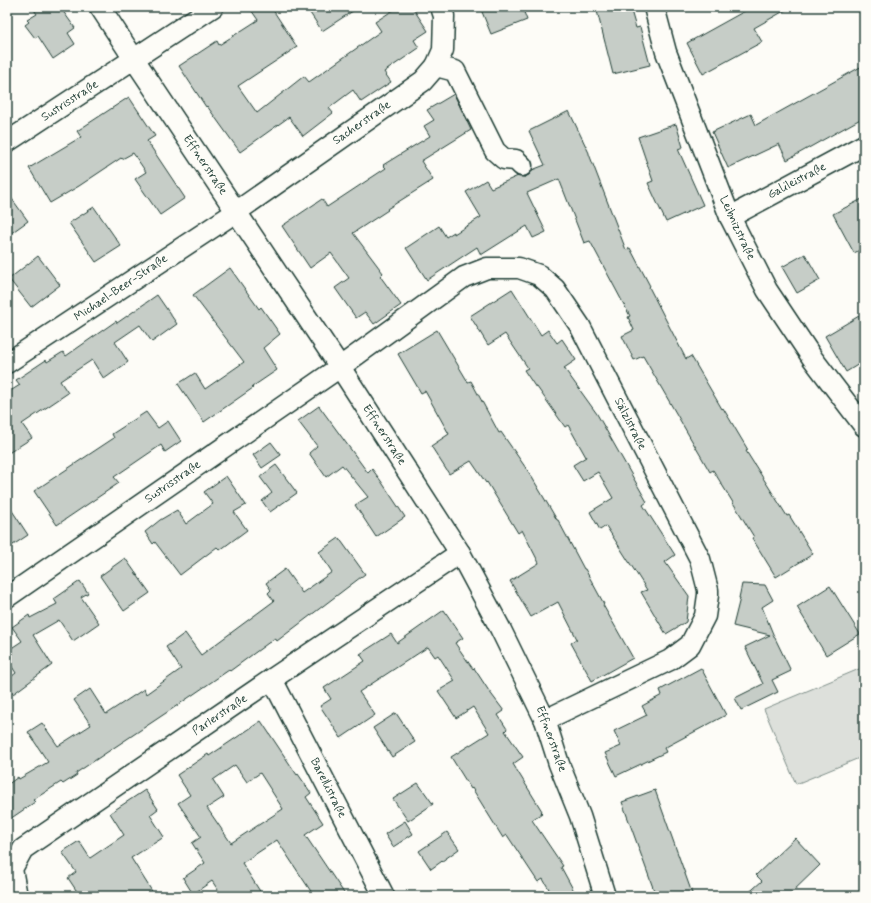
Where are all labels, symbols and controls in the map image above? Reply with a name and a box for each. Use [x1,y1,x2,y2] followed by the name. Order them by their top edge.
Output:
[38,77,102,125] street label: Sustrisstraße
[330,97,394,149] street label: Sacherstraße
[179,132,231,198] street label: Effnerstraße
[765,159,829,203] street label: Galileistraße
[715,193,759,263] street label: Leibnizstraße
[71,251,171,325] street label: Michael-Beer-Straße
[610,395,650,453] street label: Sälzlstraße
[358,402,410,469] street label: Effnerstraße
[142,457,204,507] street label: Sustrisstraße
[189,691,251,739] street label: Parlerstraße
[532,704,570,774] street label: Effnerstraße
[306,755,350,821] street label: Barellistraße

